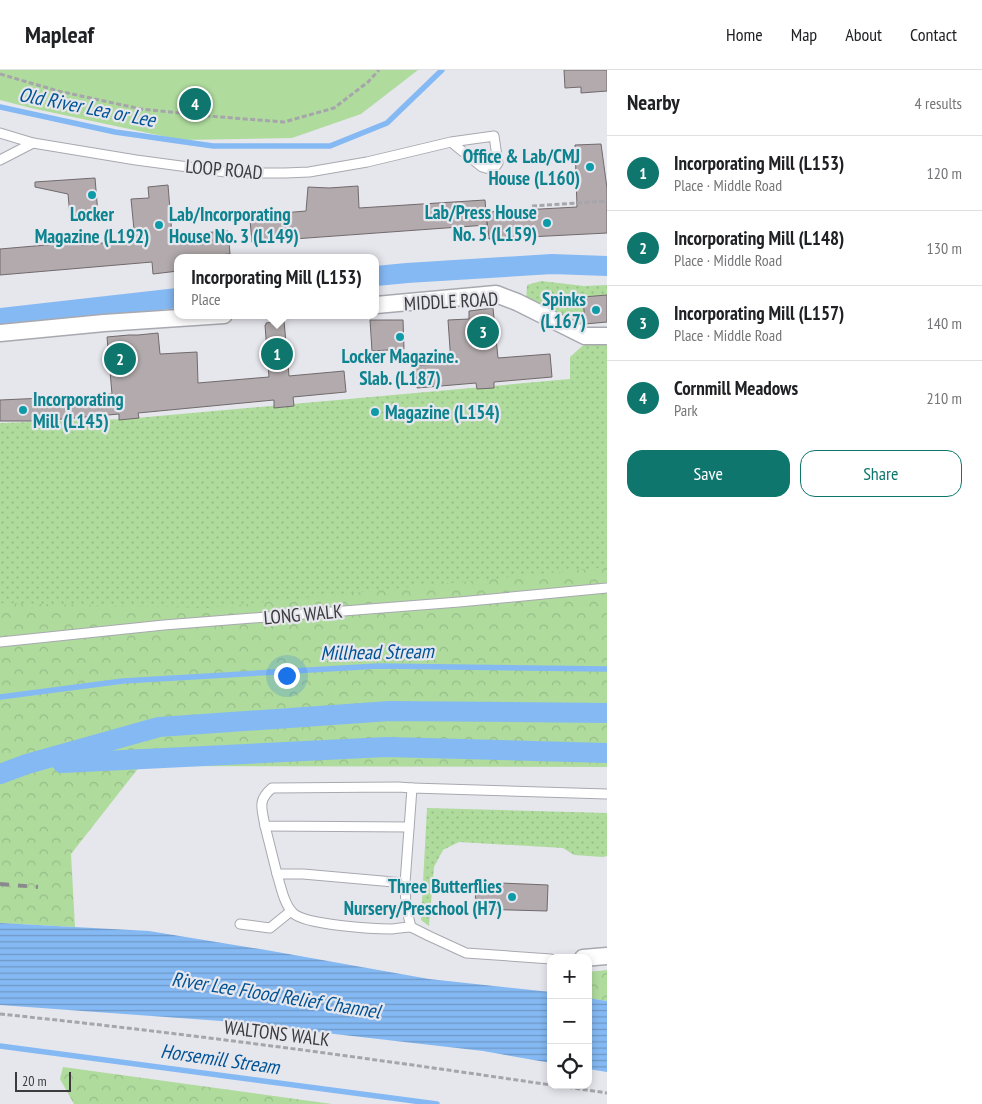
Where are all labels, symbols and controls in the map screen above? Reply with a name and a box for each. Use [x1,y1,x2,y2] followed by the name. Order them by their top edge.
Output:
[25,19,94,50] text: Mapleaf
[726,23,763,46] text: Home
[791,23,817,46] text: Map
[845,23,882,46] text: About
[910,23,957,46] text: Contact
[17,81,159,133] water label: Old River Lea or Lee
[179,85,211,123] pin: 4
[627,89,680,116] text: Nearby
[915,93,962,113] text: 4 results
[463,144,580,190] place label: Office & Lab/CMJ House (L160)
[674,151,844,175] text: Incorporating Mill (L153)
[184,154,264,184] street label: LOOP ROAD
[584,161,596,173] marker: Office & Lab/CMJ House (L160)
[639,163,647,183] text: 1
[927,163,962,183] text: 120 m
[674,175,782,195] text: Place · Middle Road
[86,189,98,201] marker: Locker Magazine (L192)
[425,200,537,246] place label: Lab/Press House No. 5 (L159)
[35,202,149,248] place label: Locker Magazine (L192)
[169,202,299,248] place label: Lab/Incorporating House No. 3 (L149)
[541,217,553,229] marker: Lab/Press House No. 5 (L159)
[153,219,165,231] marker: Lab/Incorporating House No. 3 (L149)
[674,226,844,250] text: Incorporating Mill (L148)
[639,238,647,258] text: 2
[927,238,962,258] text: 130 m
[674,250,782,270] text: Place · Middle Road
[174,254,379,319] popup
[191,265,362,289] text: Incorporating Mill (L153)
[403,287,499,315] street label: MIDDLE ROAD
[540,287,586,333] place label: Spinks (L167)
[191,289,221,309] text: Place
[674,301,844,325] text: Incorporating Mill (L157)
[590,304,602,316] marker: Spinks (L167)
[467,313,499,351] pin: 3
[639,313,647,333] text: 3
[927,313,962,333] text: 140 m
[674,325,782,345] text: Place · Middle Road
[394,331,406,343] marker: Locker Magazine. Slab. (L187)
[261,335,293,373] pin: 1
[104,340,136,378] pin: 2
[342,344,458,390] place label: Locker Magazine. Slab. (L187)
[674,376,798,400] text: Cornmill Meadows
[33,387,124,433] place label: Incorporating Mill (L145)
[639,388,647,408] text: 4
[927,388,962,408] text: 210 m
[385,400,500,424] place label: Magazine (L154)
[674,400,698,420] text: Park
[17,404,29,416] marker: Incorporating Mill (L145)
[369,406,381,418] marker: Magazine (L154)
[627,450,790,497] button: Save
[800,450,962,497] button: Share
[263,599,343,629] street label: LONG WALK
[320,638,435,666] water label: Millhead Stream
[274,663,300,689] your location
[344,874,502,920] place label: Three Butterflies Nursery/Preschool (H7)
[506,891,518,903] marker: Three Butterflies Nursery/Preschool (H7)
[547,954,592,1089] map controls
[547,954,592,999] button: +
[170,966,385,1025] water label: River Lee Flood Relief Channel
[547,999,592,1044] button: −
[223,1015,331,1051] street label: WALTONS WALK
[159,1038,282,1080] water label: Horsemill Stream
[547,1044,592,1089] button: locate
[15,1069,71,1092] scale bar
[22,1072,47,1090] text: 20 m

